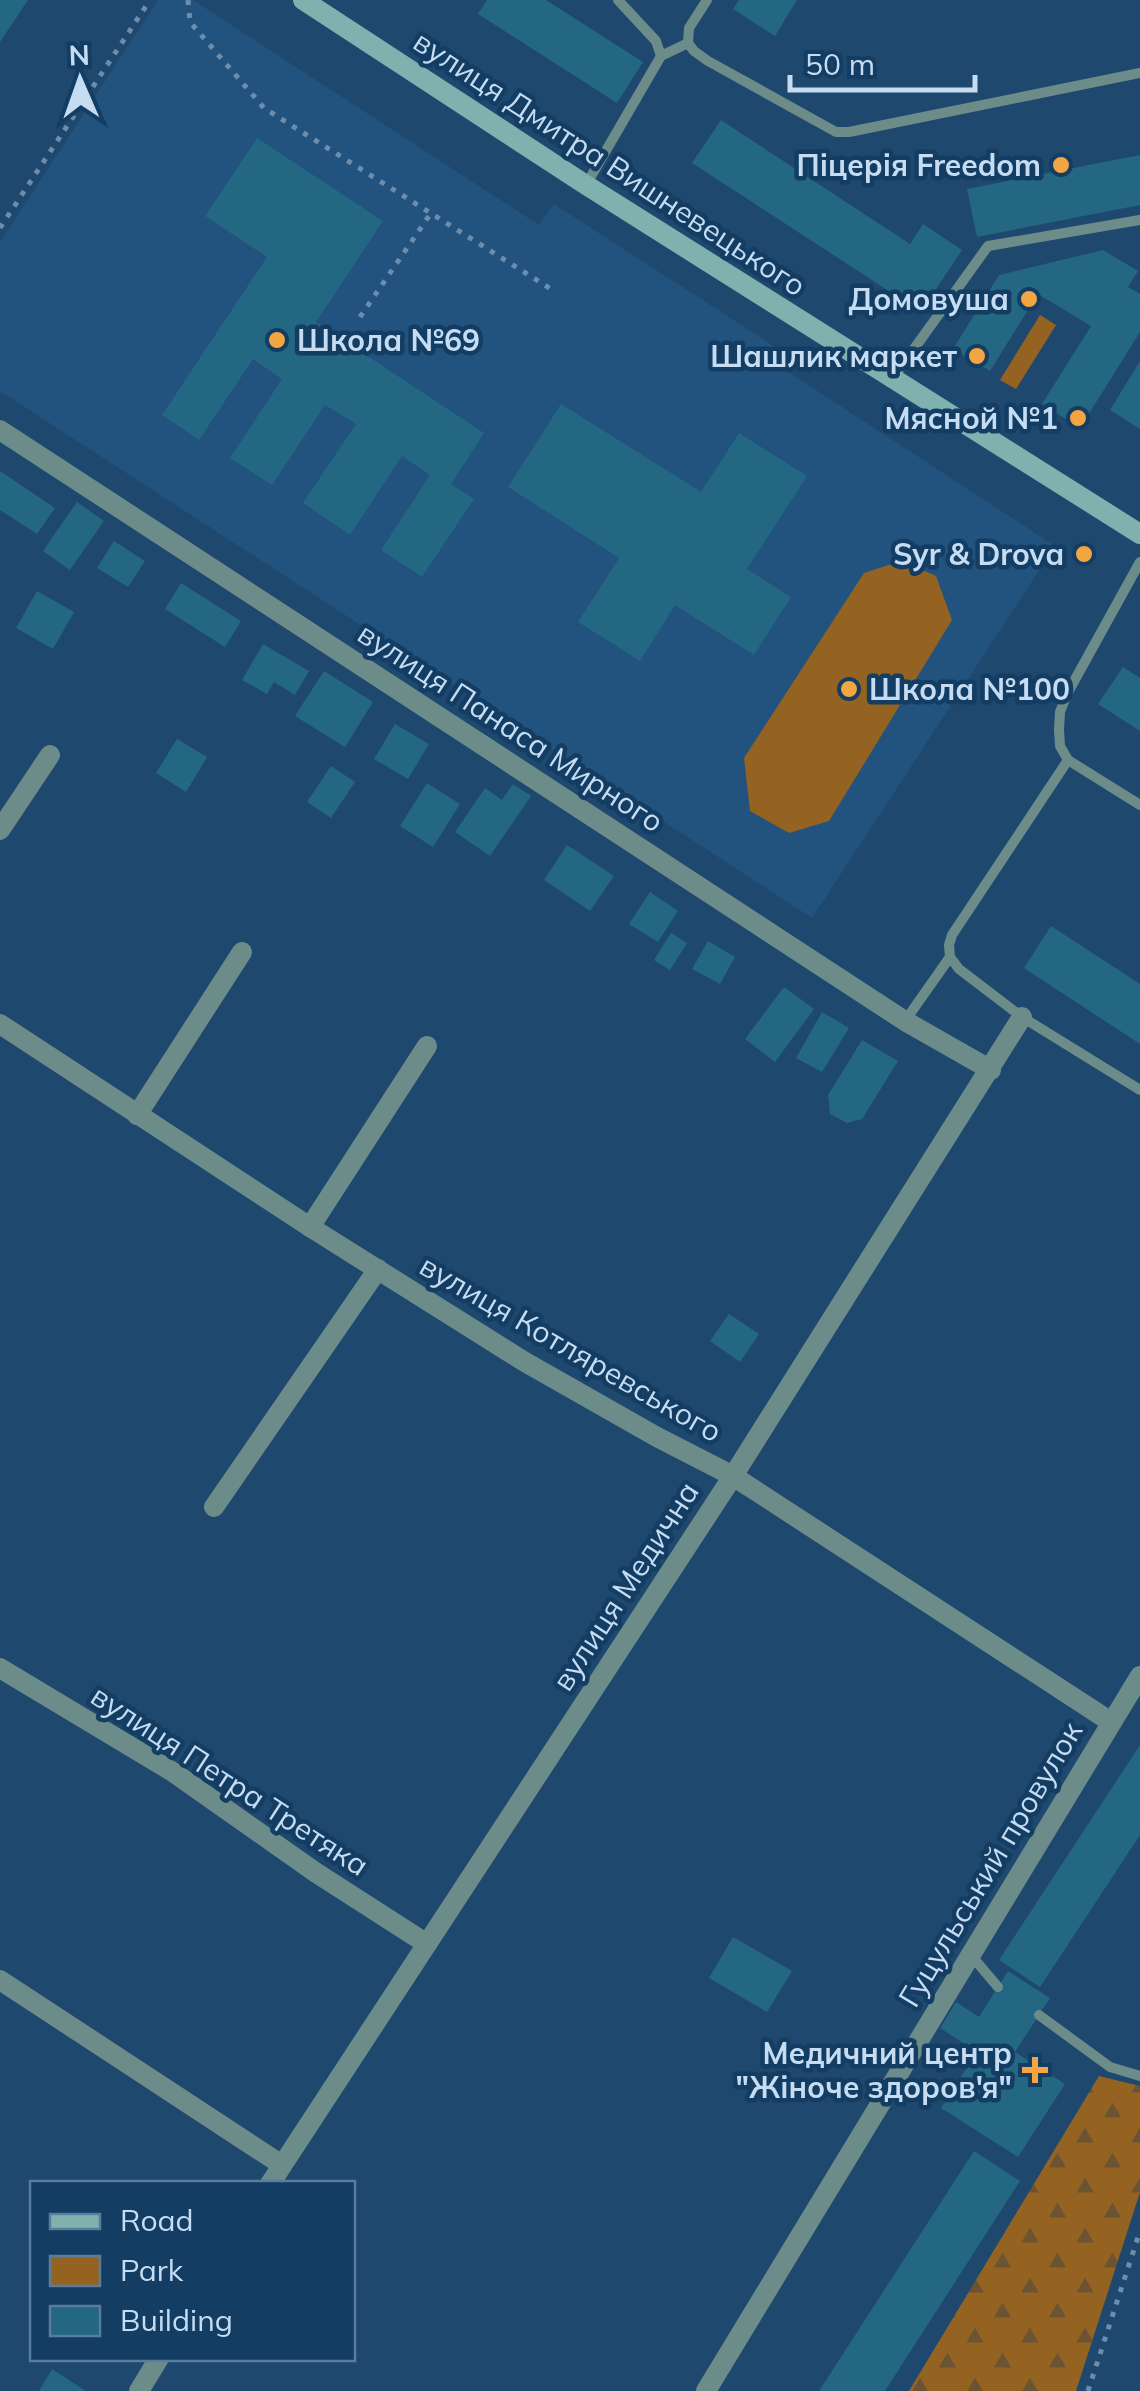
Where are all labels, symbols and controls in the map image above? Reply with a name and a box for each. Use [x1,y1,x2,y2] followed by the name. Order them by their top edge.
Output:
[407,22,813,304] street label: вулиця Дмитра Вишневецького
[30,30,130,130] north arrow
[790,30,975,92] scale bar
[68,37,90,72] text: N
[805,45,875,83] text: 50 m
[796,146,1041,184] place label: Піцерія Freedom
[1050,154,1072,176] marker: Піцерія Freedom
[849,280,1009,318] place label: Домовуша
[1018,288,1040,310] marker: Домовуша
[297,321,480,359] place label: Школа №69
[266,329,288,351] marker: Школа №69
[710,337,957,375] place label: Шашлик маркет
[966,345,988,367] marker: Шашлик маркет
[884,399,1058,437] place label: Мясной №1
[1067,407,1089,429] marker: Мясной №1
[893,535,1064,573] place label: Syr & Drova
[1073,543,1095,565] marker: Syr & Drova
[351,614,671,840] street label: вулиця Панаса Мирного
[869,670,1070,708] place label: Школа №100
[838,678,860,700] marker: Школа №100
[413,1246,729,1450] street label: вулиця Котляревського
[543,1474,707,1698] street label: вулиця Медична
[84,1676,376,1884] street label: вулиця Петра Третяка
[890,1714,1091,2014] street label: Гуцульський провулок
[736,2034,1012,2106] place label: Медичний центр "Жіноче здоров'я"
[1022,2057,1048,2083] marker: Медичний центр "Жіноче здоров'я"
[30,2181,355,2361] legend
[120,2201,194,2239] text: Road
[120,2251,184,2289] text: Park
[120,2301,233,2339] text: Building

